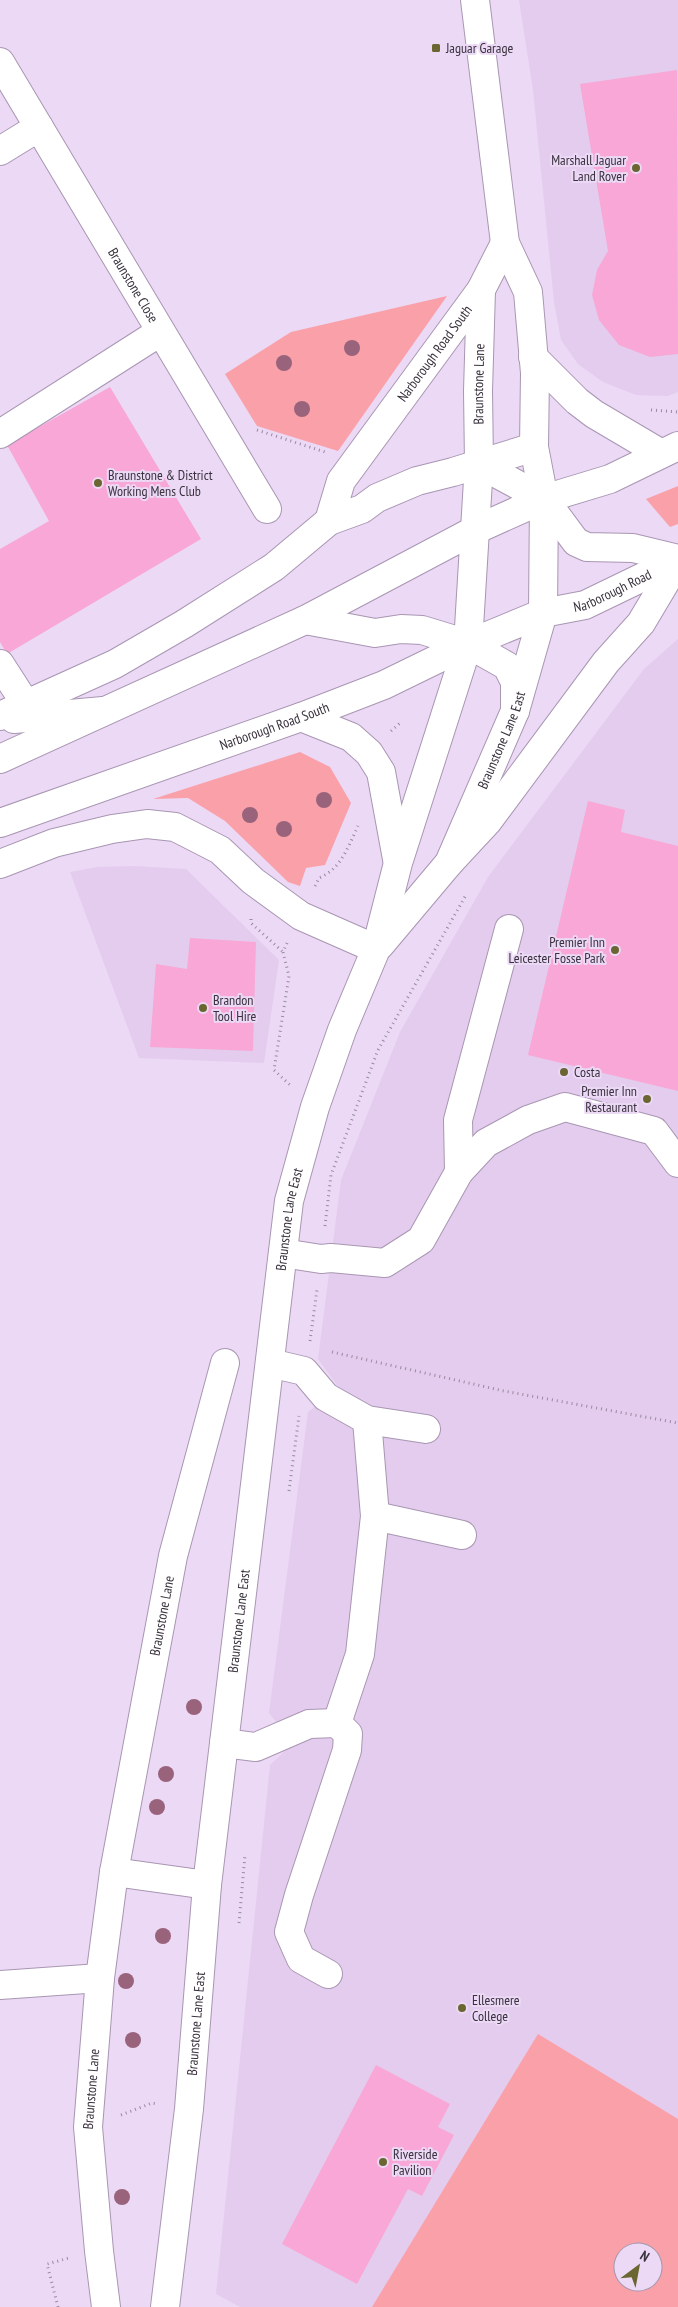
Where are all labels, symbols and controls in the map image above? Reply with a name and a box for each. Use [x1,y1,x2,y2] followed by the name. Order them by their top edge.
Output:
[445,39,513,57] place label: Jaguar Garage
[430,42,442,54] marker: Jaguar Garage
[551,151,626,185] place label: Marshall Jaguar Land Rover
[630,162,642,174] marker: Marshall Jaguar Land Rover
[104,245,163,326] street label: Braunstone Close
[393,302,476,405] street label: Narborough Road South
[469,343,488,425] street label: Braunstone Lane
[108,466,213,500] place label: Braunstone & District Working Mens Club
[92,477,104,489] marker: Braunstone & District Working Mens Club
[572,565,654,616] street label: Narborough Road
[473,689,529,792] street label: Braunstone Lane East
[217,698,332,754] street label: Narborough Road South
[509,933,606,967] place label: Premier Inn Leicester Fosse Park
[609,944,621,956] marker: Premier Inn Leicester Fosse Park
[213,991,257,1025] place label: Brandon Tool Hire
[197,1002,209,1014] marker: Brandon Tool Hire
[574,1063,600,1081] place label: Costa
[558,1066,570,1078] marker: Costa
[581,1082,637,1116] place label: Premier Inn Restaurant
[641,1093,653,1105] marker: Premier Inn Restaurant
[272,1166,307,1272] street label: Braunstone Lane East
[224,1568,254,1674] street label: Braunstone Lane East
[146,1574,178,1657] street label: Braunstone Lane
[183,1971,209,2076] street label: Braunstone Lane East
[472,1991,520,2025] place label: Ellesmere College
[456,2002,468,2014] marker: Ellesmere College
[79,2048,103,2130] street label: Braunstone Lane
[393,2145,438,2179] place label: Riverside Pavilion
[377,2156,389,2168] marker: Riverside Pavilion
[613,2242,663,2292] north arrow
[637,2246,653,2266] text: N

